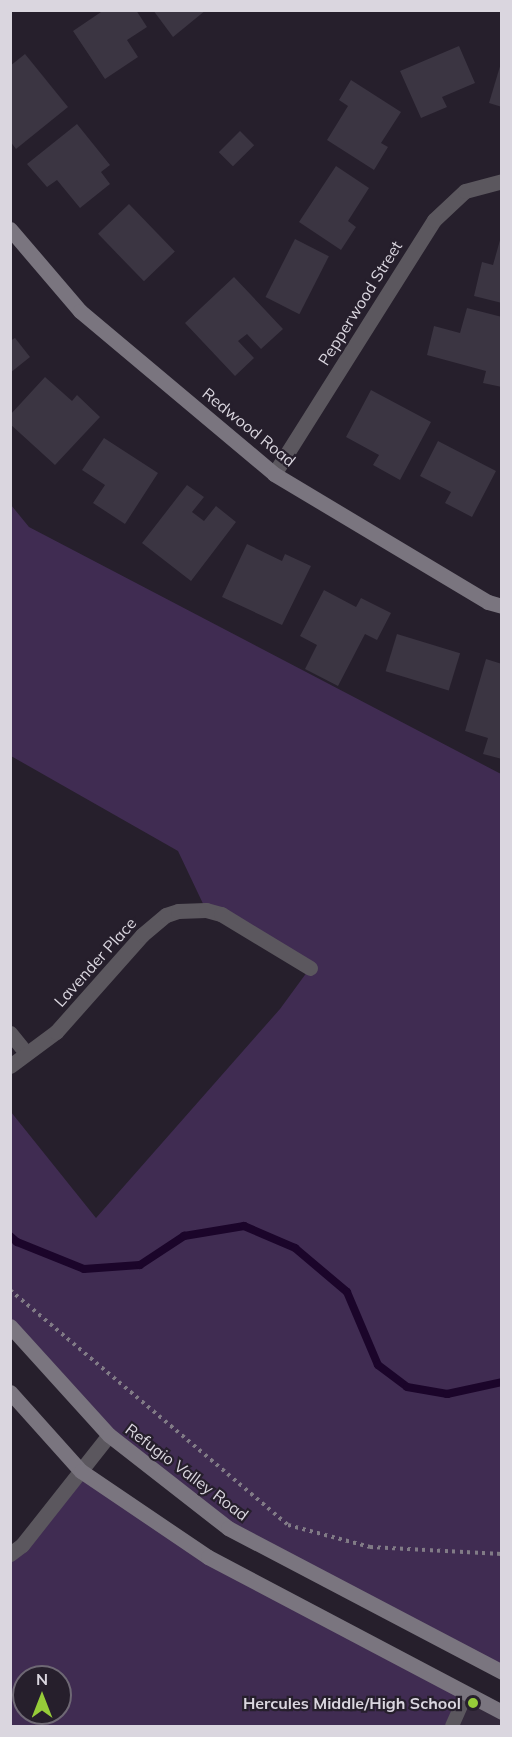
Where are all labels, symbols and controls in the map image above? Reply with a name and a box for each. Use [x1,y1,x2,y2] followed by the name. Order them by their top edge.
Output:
[314,237,406,369] street label: Pepperwood Street
[199,384,299,470] street label: Redwood Road
[50,913,140,1011] street label: Lavender Place
[122,1420,252,1524] street label: Refugio Valley Road
[12,1665,72,1725] north arrow
[36,1669,48,1689] text: N
[243,1693,461,1713] place label: Hercules Middle/High School
[466,1696,480,1710] marker: Hercules Middle/High School

